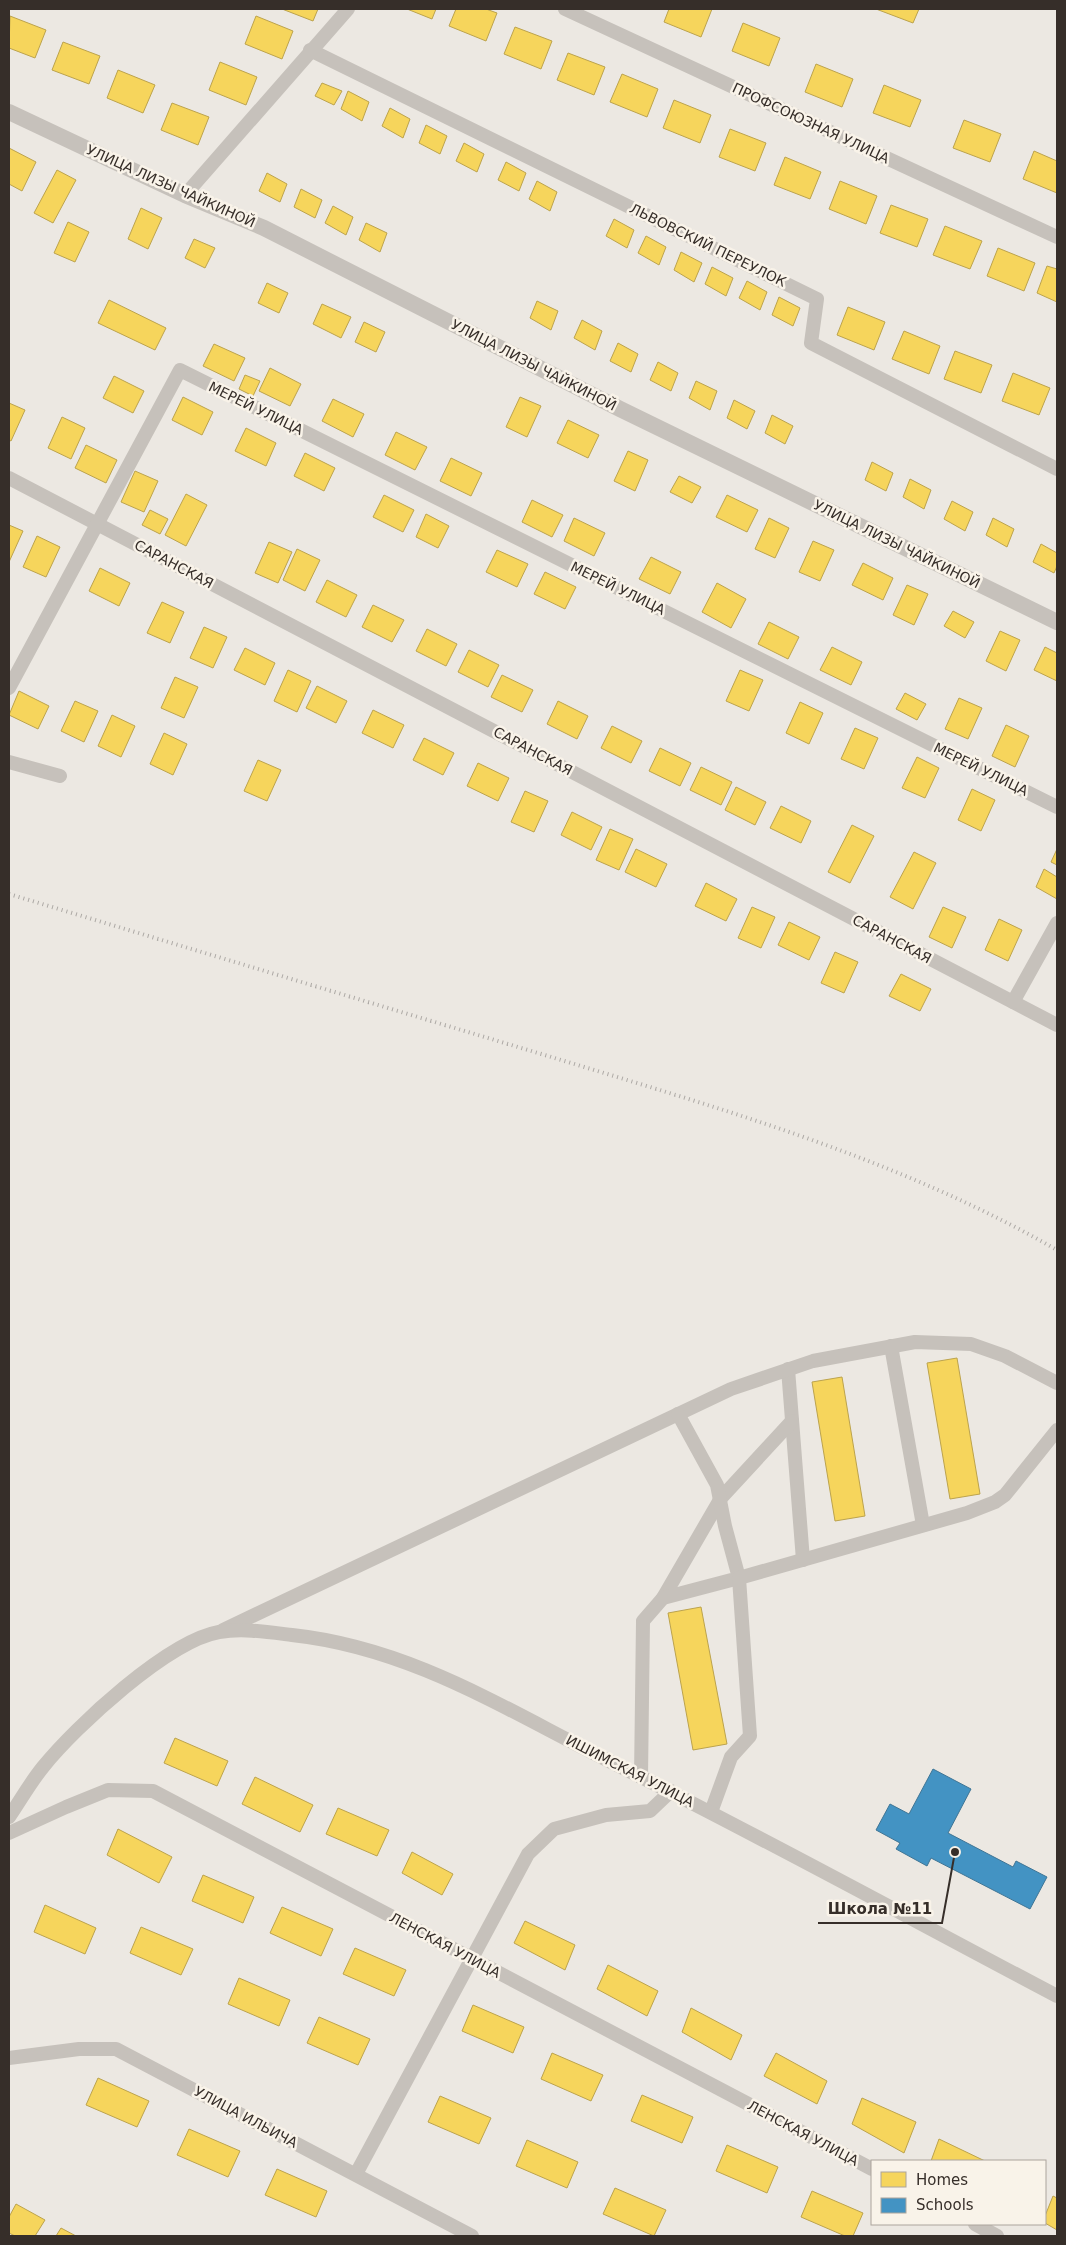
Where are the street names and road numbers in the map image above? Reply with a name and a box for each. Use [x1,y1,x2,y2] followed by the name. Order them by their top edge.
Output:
[730,80,892,167] street label: ПРОФСОЮЗНАЯ УЛИЦА
[84,141,258,231] street label: УЛИЦА ЛИЗЫ ЧАЙКИНОЙ
[627,199,789,290] street label: ЛЬВОВСКИЙ ПЕРЕУЛОК
[449,315,620,414] street label: УЛИЦА ЛИЗЫ ЧАЙКИНОЙ
[206,377,307,438] street label: МЕРЕЙ УЛИЦА
[811,496,983,591] street label: УЛИЦА ЛИЗЫ ЧАЙКИНОЙ
[132,537,216,591] street label: САРАНСКАЯ
[568,557,669,618] street label: МЕРЕЙ УЛИЦА
[491,724,575,778] street label: САРАНСКАЯ
[931,738,1032,799] street label: МЕРЕЙ УЛИЦА
[850,912,934,966] street label: САРАНСКАЯ
[563,1732,697,1810] street label: ИШИМСКАЯ УЛИЦА
[387,1909,504,1981] street label: ЛЕНСКАЯ УЛИЦА
[192,2083,301,2151] street label: УЛИЦА ИЛЬИЧА
[745,2097,862,2169] street label: ЛЕНСКАЯ УЛИЦА

